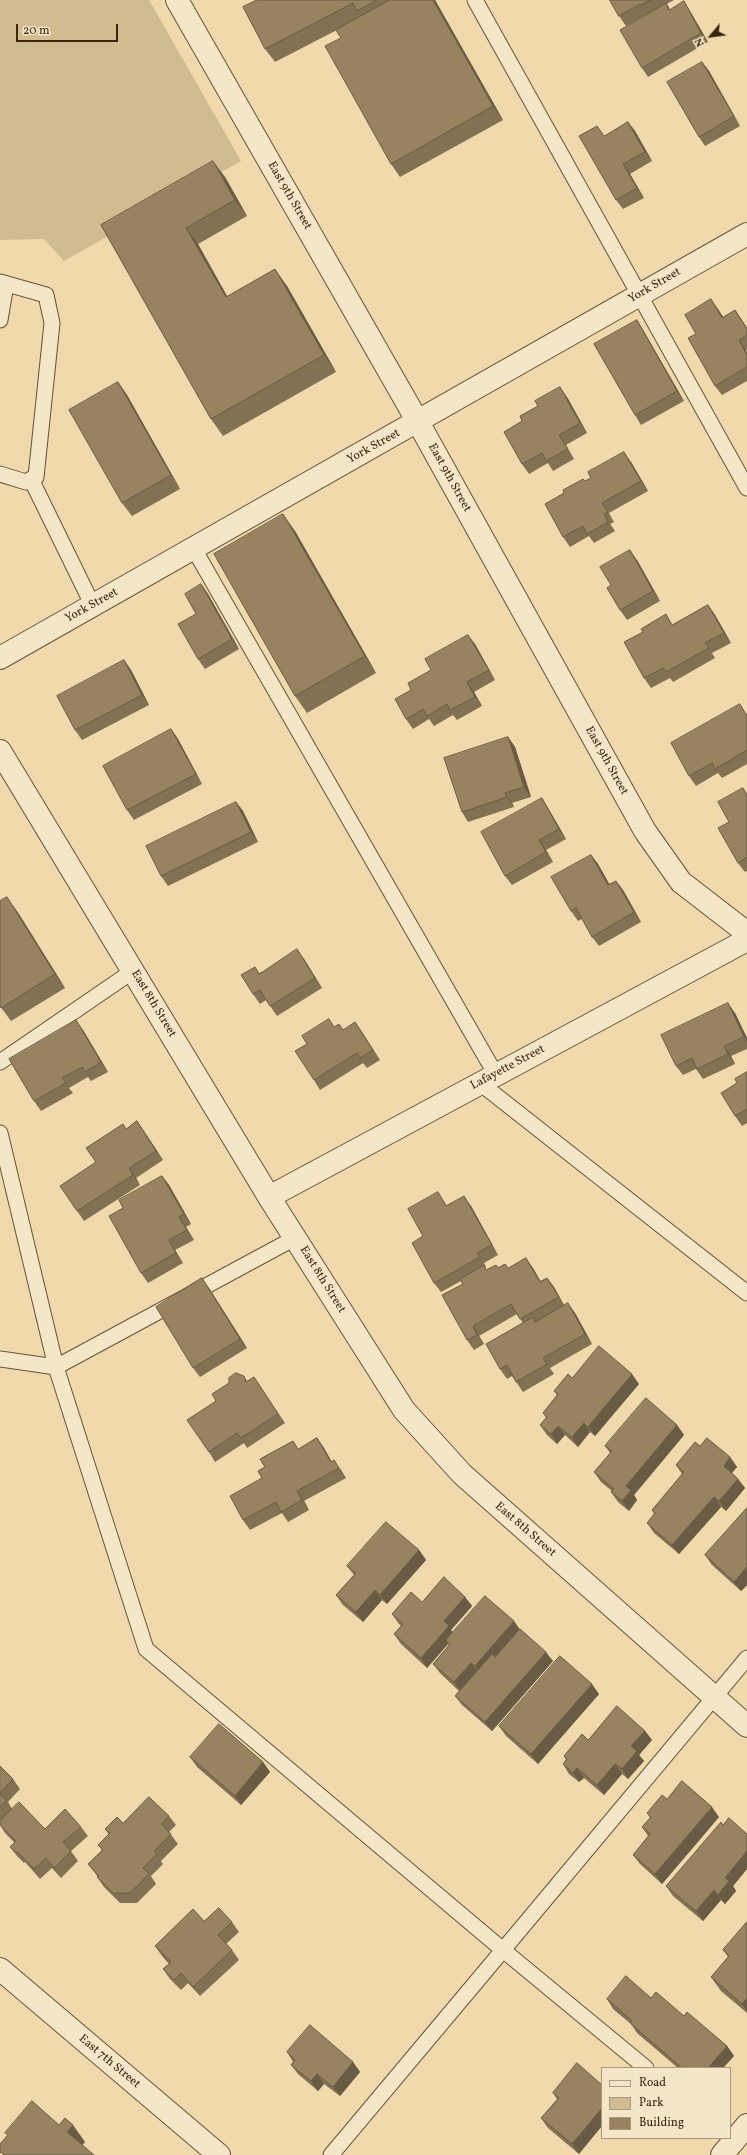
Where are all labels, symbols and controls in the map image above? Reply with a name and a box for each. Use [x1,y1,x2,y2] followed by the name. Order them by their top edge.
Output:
[18,16,120,42] scale bar
[691,16,731,56] north arrow
[23,23,50,39] text: 20 m
[692,35,709,49] text: N
[264,159,314,233] street label: East 9th Street
[626,265,684,307] street label: York Street
[345,427,403,467] street label: York Street
[424,441,474,515] street label: East 9th Street
[63,586,121,626] street label: York Street
[581,724,631,798] street label: East 9th Street
[127,968,179,1040] street label: East 8th Street
[468,1042,548,1094] street label: Lafayette Street
[296,1244,348,1316] street label: East 8th Street
[492,1500,558,1560] street label: East 8th Street
[75,2032,143,2092] street label: East 7th Street
[601,2067,731,2139] legend
[639,2075,666,2091] text: Road
[639,2095,664,2111] text: Park
[639,2115,684,2131] text: Building

